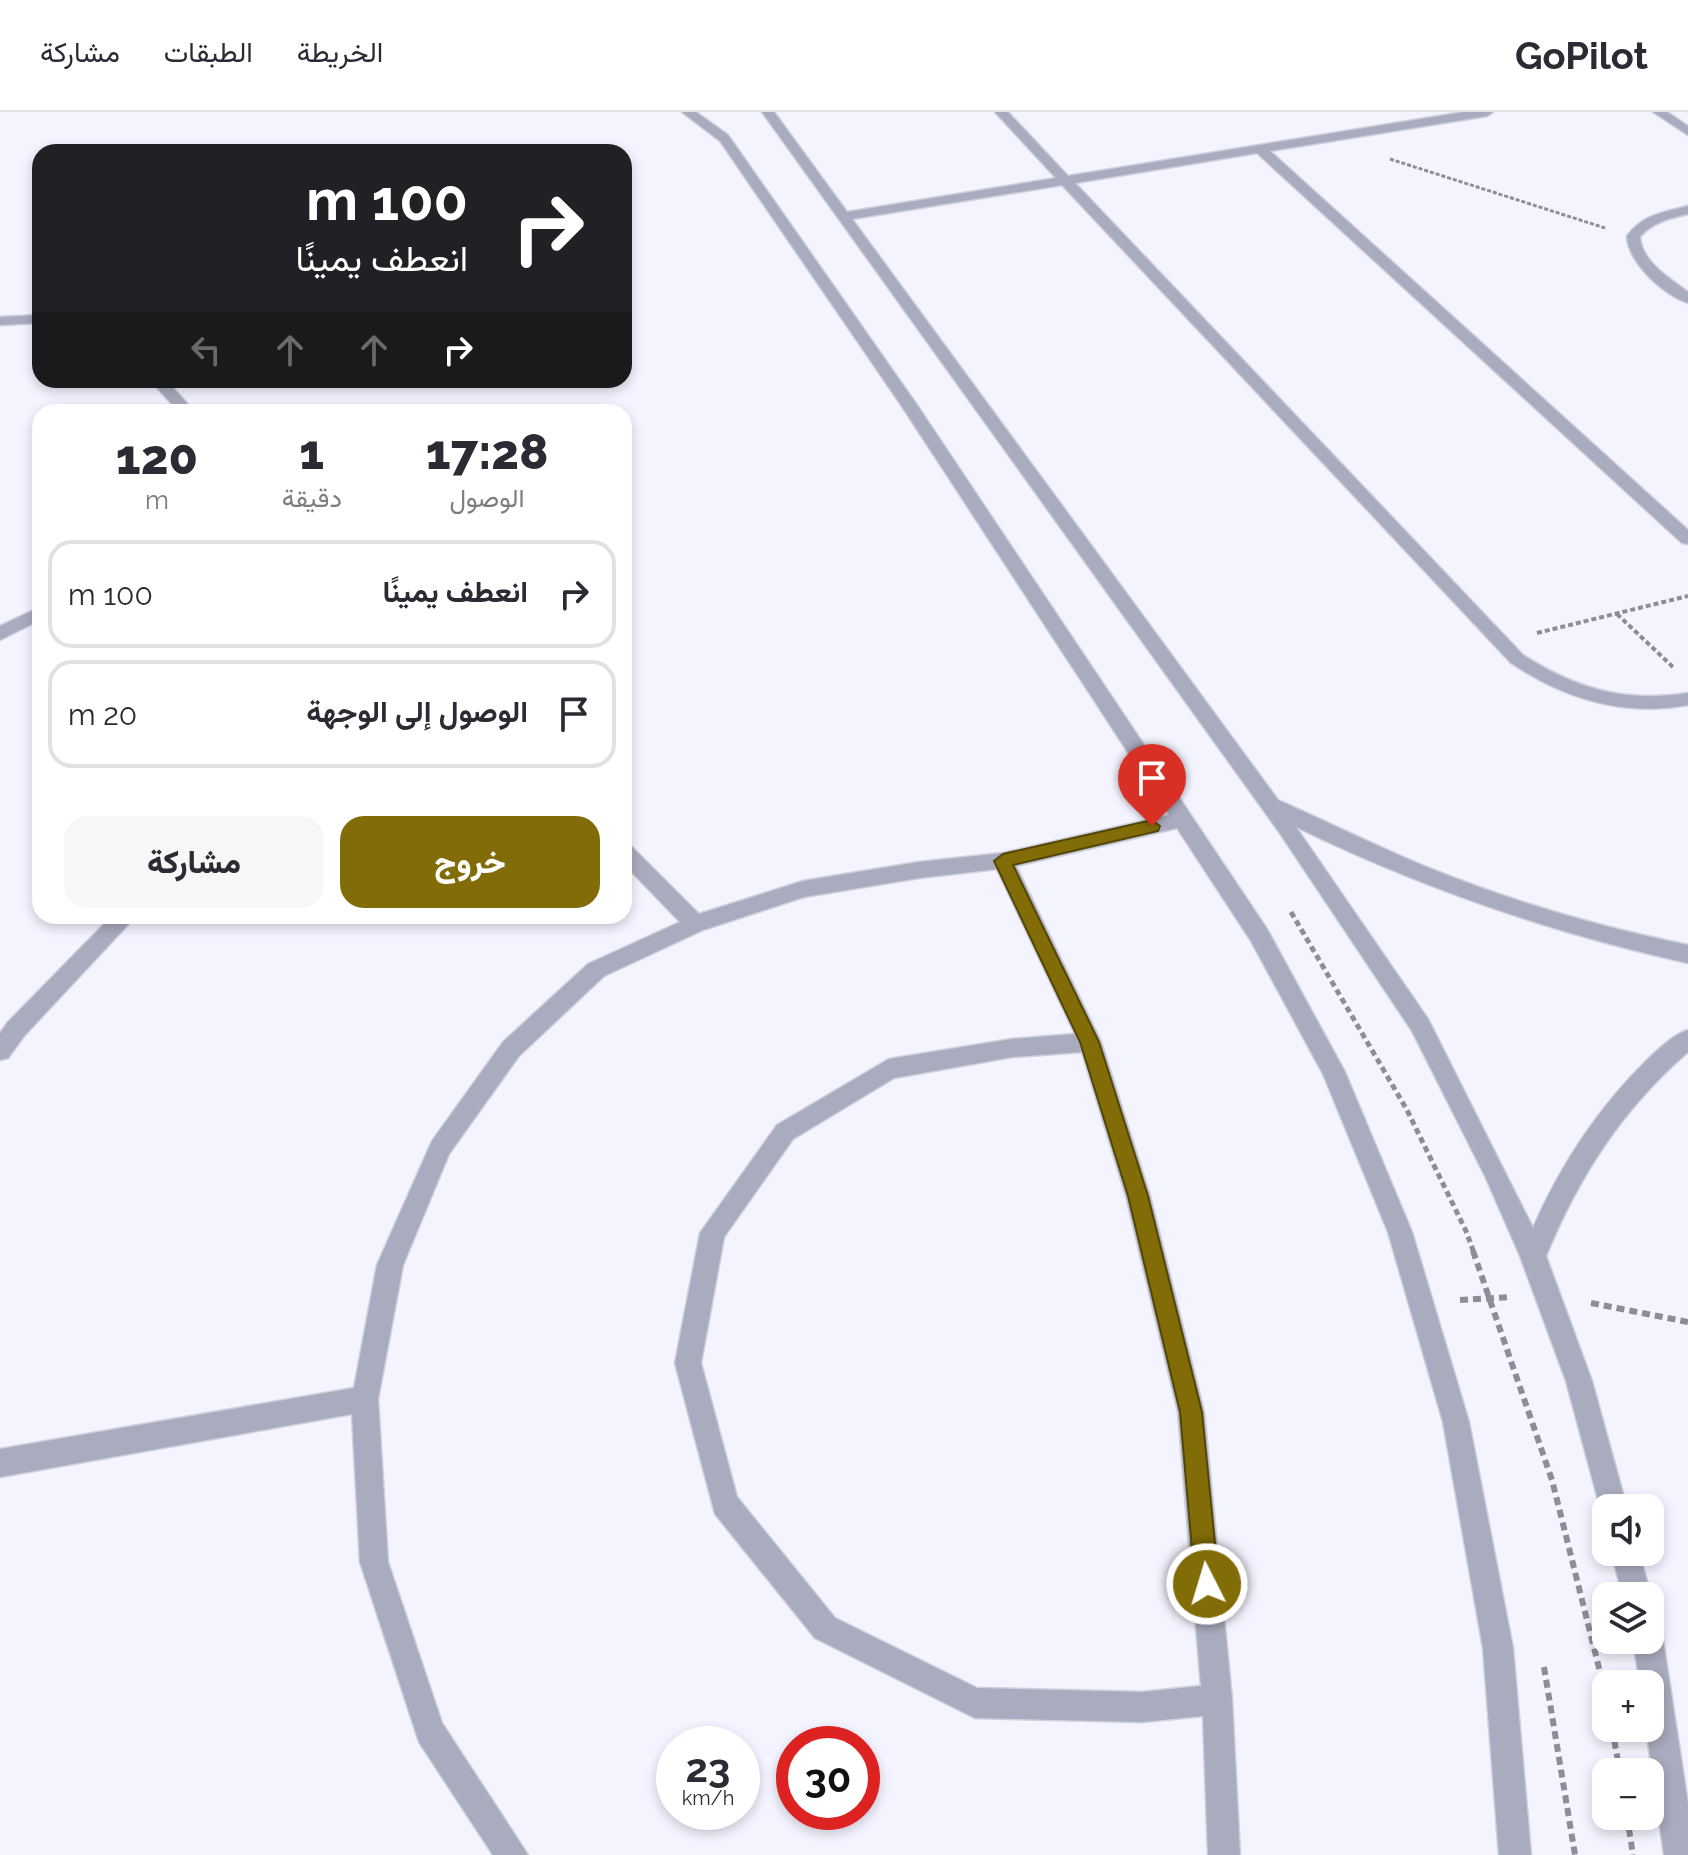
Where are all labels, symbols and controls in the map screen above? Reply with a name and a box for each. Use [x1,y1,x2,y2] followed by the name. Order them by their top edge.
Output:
[1515,33,1648,78] text: GoPilot
[40,36,120,69] text: مشاركة
[164,36,253,69] text: الطبقات
[297,36,383,69] text: الخريطة
[306,167,468,233] text: 100 m
[496,176,600,280] icon: right
[295,237,468,279] text: انعطف يمينًا
[184,328,228,372] icon: left
[268,328,312,372] icon: ahead
[352,328,396,372] icon: ahead
[436,328,480,372] icon: right
[299,424,324,480] text: 1
[426,424,548,480] text: 17:28
[116,429,198,485] text: 120
[282,483,342,513] text: دقيقة
[449,483,524,513] text: الوصول
[145,485,169,515] text: m
[552,572,596,616] icon: right
[383,574,528,609] text: انعطف يمينًا
[68,577,153,612] text: 100 m
[552,692,596,736] icon: arrive
[306,694,528,729] text: الوصول إلى الوجهة
[68,697,137,732] text: 20 m
[1118,744,1186,826] pin
[1130,756,1174,800] icon: arrive
[64,816,324,908] button: مشاركة
[340,816,600,908] button: خروج
[1592,1494,1664,1830] map controls
[1592,1494,1664,1566] button: sound
[1165,1542,1249,1626] position arrow
[1592,1582,1664,1654] button: layers
[1592,1670,1664,1742] button: +
[776,1726,880,1830] speed limit sign: 30
[686,1744,730,1791] text: 23
[1592,1758,1664,1830] button: −
[682,1786,734,1810] text: km/h

